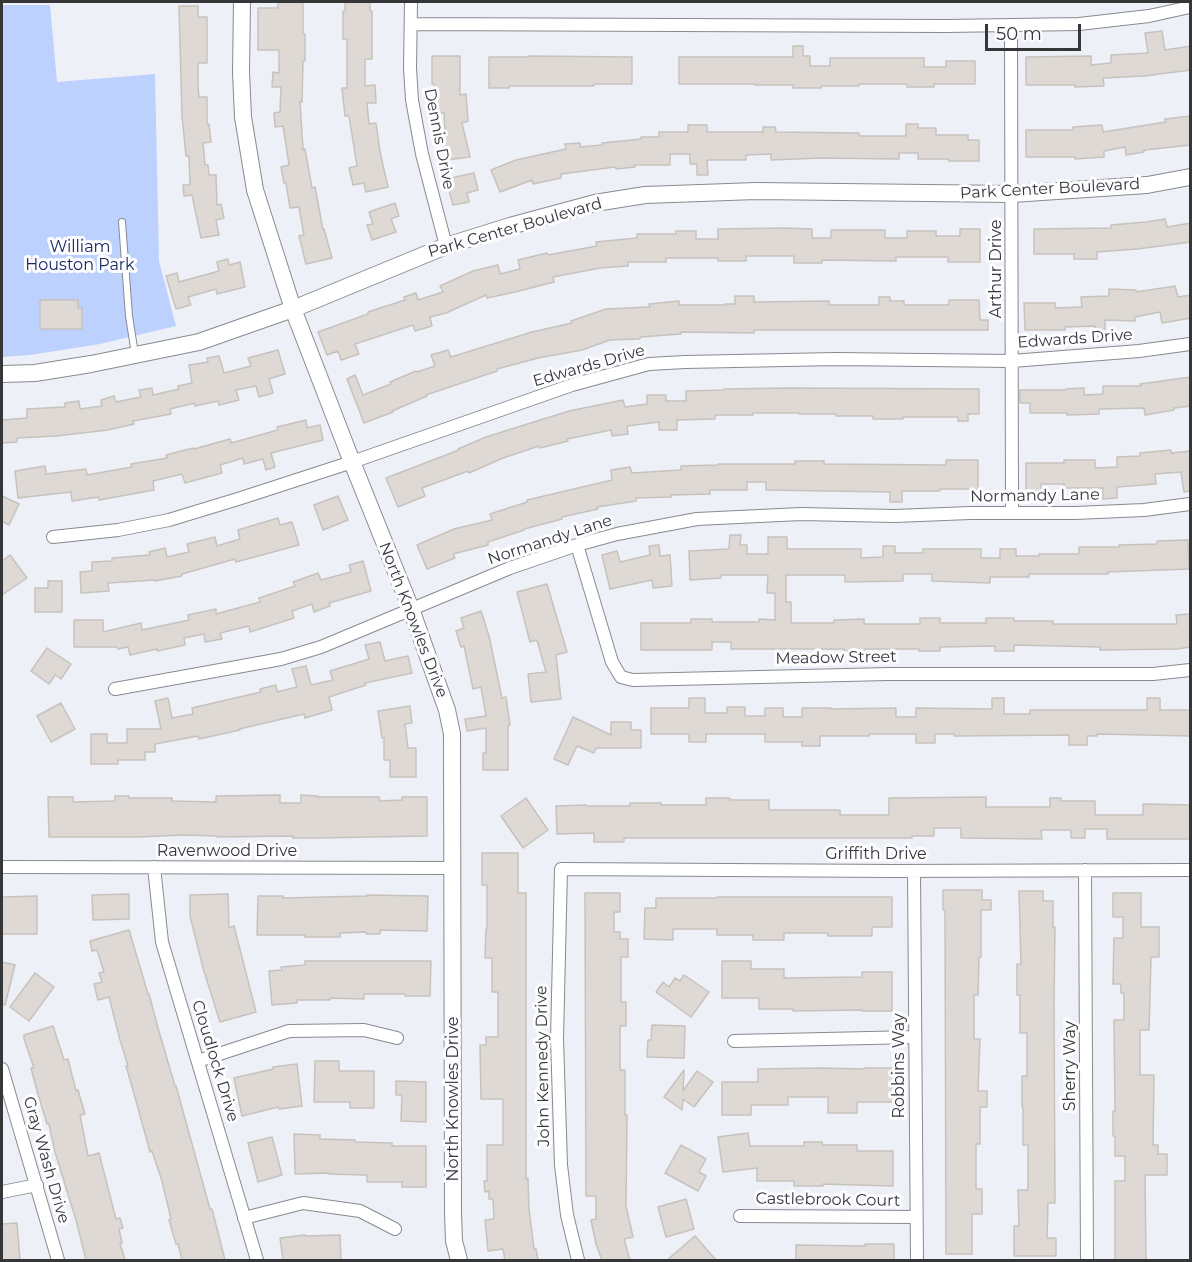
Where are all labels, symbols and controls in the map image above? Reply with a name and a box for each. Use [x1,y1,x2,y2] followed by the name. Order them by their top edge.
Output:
[988,12,1084,50] scale bar
[996,23,1042,45] text: 50 m
[420,87,458,191] street label: Dennis Drive
[960,175,1140,203] street label: Park Center Boulevard
[426,194,604,262] street label: Park Center Boulevard
[986,220,1006,318] street label: Arthur Drive
[25,237,135,275] park label: William Houston Park
[1017,325,1133,353] street label: Edwards Drive
[531,341,647,391] street label: Edwards Drive
[970,485,1100,507] street label: Normandy Lane
[485,511,615,569] street label: Normandy Lane
[374,540,452,700] street label: North Knowles Drive
[775,647,897,669] street label: Meadow Street
[157,841,297,861] street label: Ravenwood Drive
[825,844,927,864] street label: Griffith Drive
[532,985,554,1147] street label: John Kennedy Drive
[187,998,243,1124] street label: Cloudlock Drive
[889,1013,909,1119] street label: Robbins Way
[443,1017,463,1181] street label: North Knowles Drive
[1060,1021,1080,1111] street label: Sherry Way
[19,1094,73,1226] street label: Gray Wash Drive
[755,1189,901,1211] street label: Castlebrook Court

